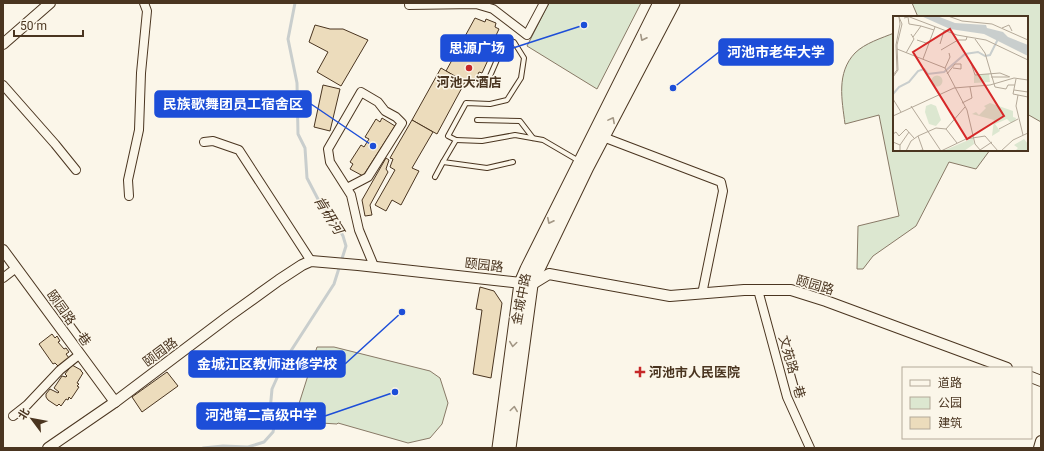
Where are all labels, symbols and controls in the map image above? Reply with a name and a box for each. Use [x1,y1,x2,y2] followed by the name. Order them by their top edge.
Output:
[14,12,83,38] scale bar
[893,16,1028,151] inset map
[20,19,47,33] text: 50 m
[640,34,648,41] one-way arrow
[441,35,513,61] callout: 思源广场
[719,39,833,65] callout: 河池市老年大学
[449,40,505,56] text: 思源广场
[727,44,825,60] text: 河池市老年大学
[464,63,474,73] marker: 河池大酒店
[436,75,502,90] place label: 河池大酒店
[155,91,311,117] callout: 民族歌舞团员工宿舍区
[163,96,303,112] text: 民族歌舞团员工宿舍区
[607,117,614,124] one-way arrow
[311,193,349,240] water label: 肯研河
[547,217,555,225] one-way arrow
[464,256,504,274] street label: 颐园路
[509,272,533,326] street label: 金城中路
[794,272,836,298] street label: 颐园路
[44,287,94,349] street label: 颐园路一巷
[140,334,180,370] street label: 颐园路
[776,334,808,400] street label: 文苑路一巷
[509,341,518,348] one-way arrow
[189,351,345,377] callout: 金城江区教师进修学校
[197,356,337,372] text: 金城江区教师进修学校
[649,365,740,380] place label: 河池市人民医院
[634,366,646,378] marker: 河池市人民医院
[902,367,1032,439] legend
[938,376,962,390] text: 道路
[938,396,962,410] text: 公园
[12,399,52,439] north arrow
[197,403,325,429] callout: 河池第二高级中学
[16,406,32,422] text: 北
[509,406,518,412] one-way arrow
[205,407,317,423] text: 河池第二高级中学
[938,416,962,430] text: 建筑

